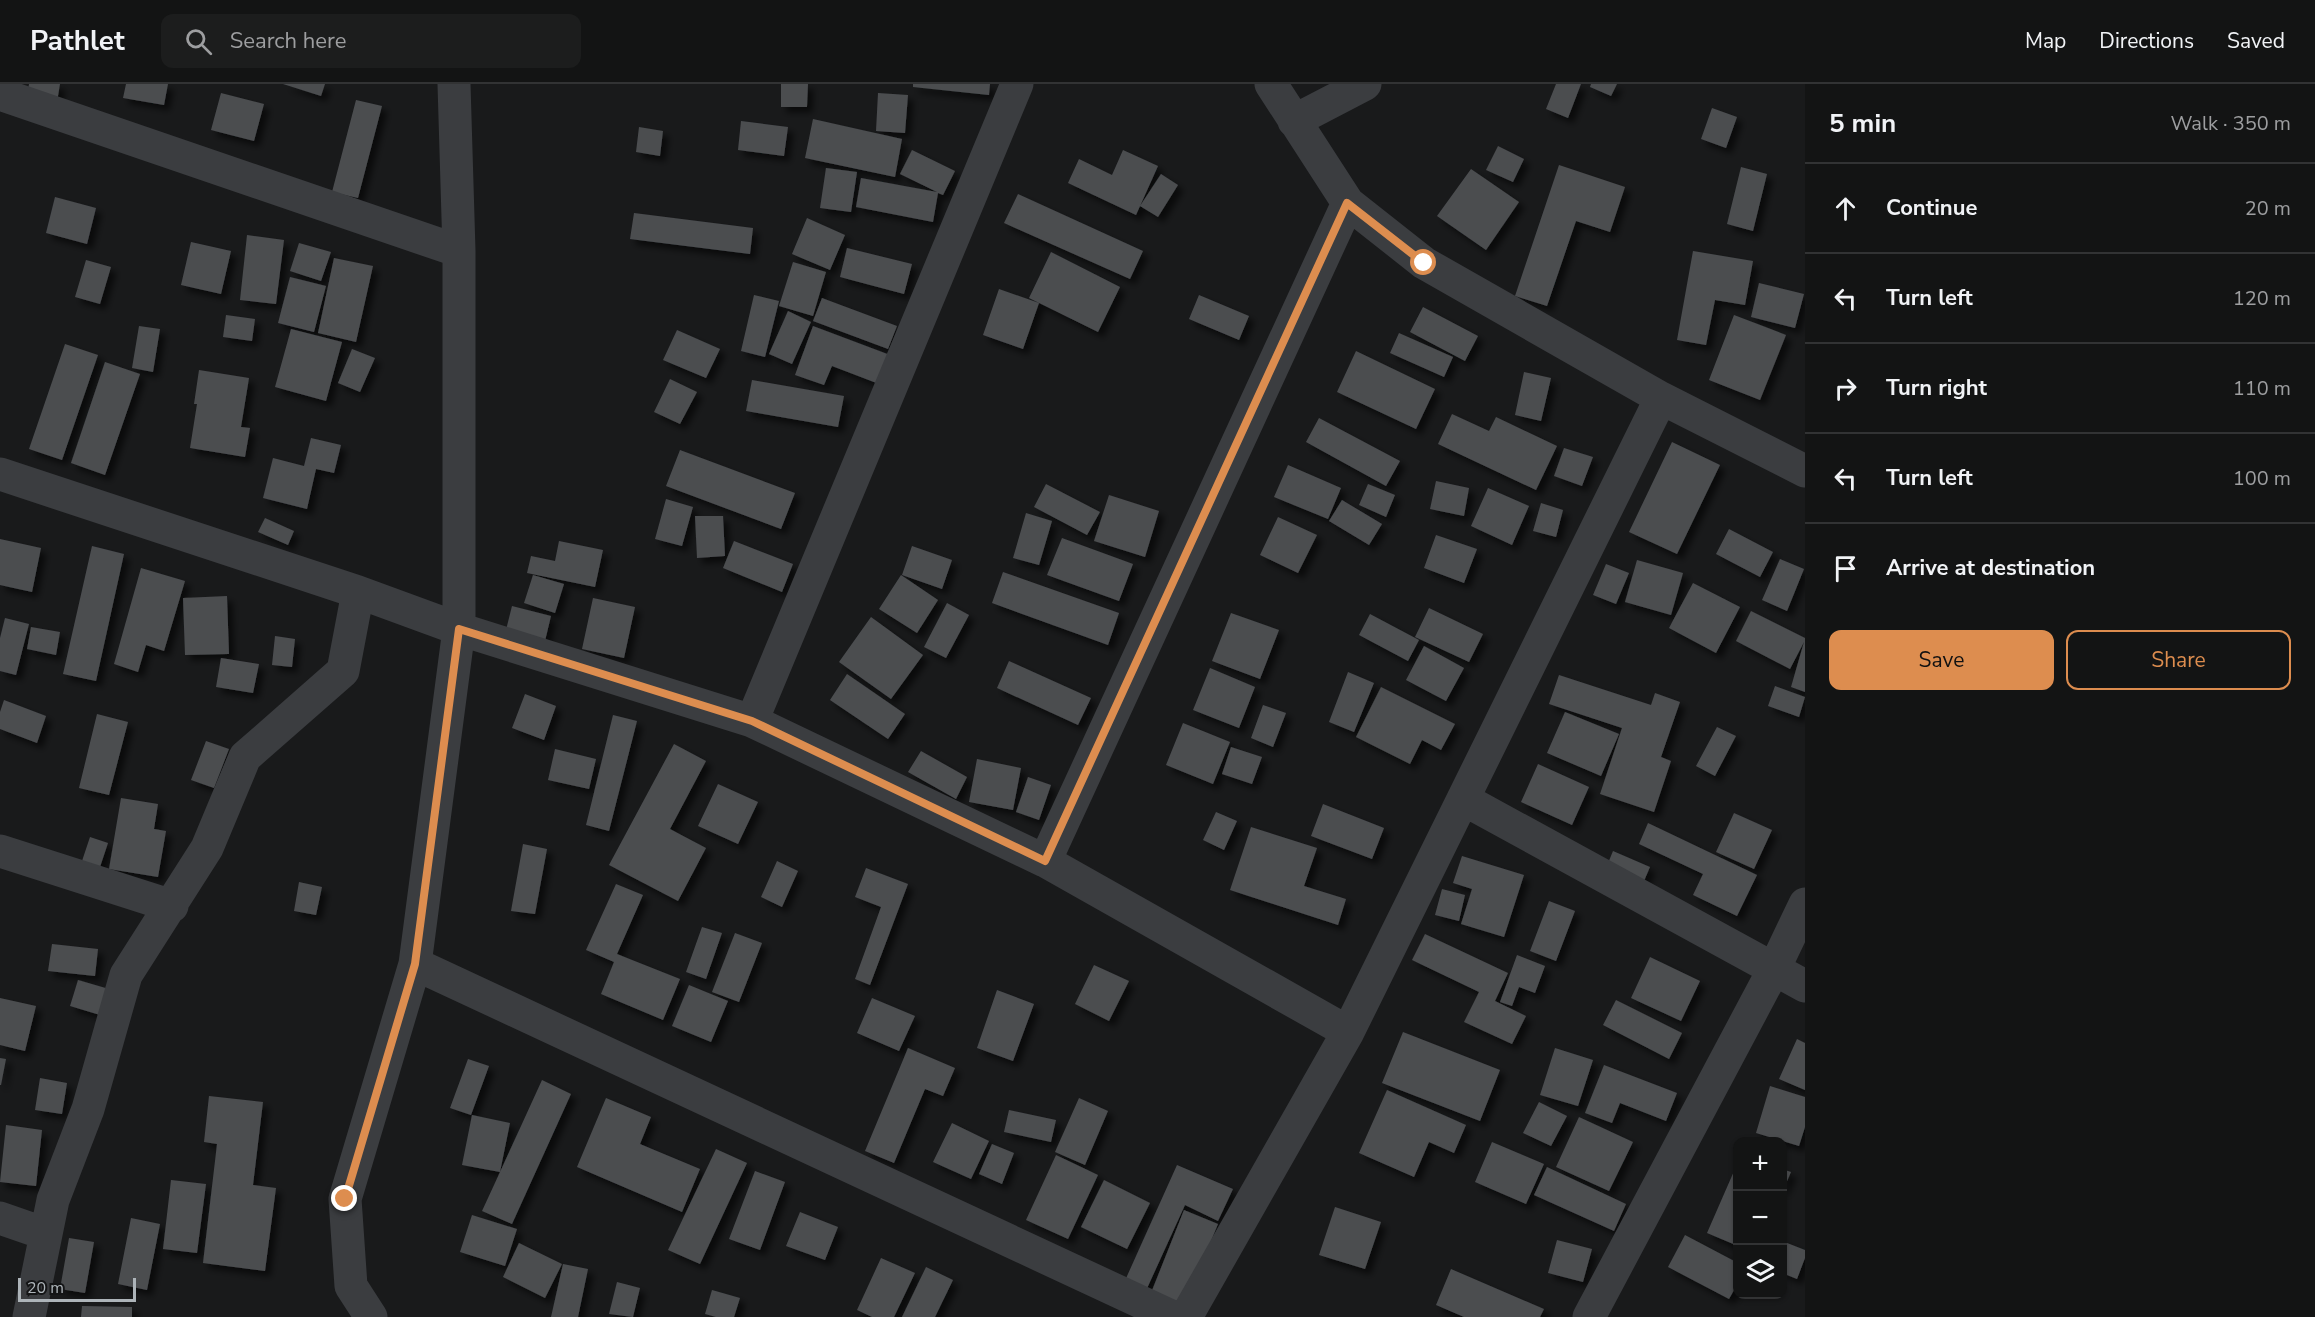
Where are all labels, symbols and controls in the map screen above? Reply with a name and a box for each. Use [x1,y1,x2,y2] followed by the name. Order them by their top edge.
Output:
[161,14,581,68] search box
[30,22,125,60] text: Pathlet
[182,25,215,58] icon: search
[230,26,346,56] text: Search here
[2025,27,2066,55] text: Map
[2099,27,2194,55] text: Directions
[2227,27,2285,55] text: Saved
[1829,106,1896,141] text: 5 min
[2171,110,2291,137] text: Walk · 350 m
[1829,192,1862,225] icon: ahead
[1886,193,1977,223] text: Continue
[2245,195,2291,222] text: 20 m
[1410,249,1436,275] route start
[1829,282,1862,315] icon: left
[1886,283,1973,313] text: Turn left
[2233,285,2291,312] text: 120 m
[1829,372,1862,405] icon: right
[1886,373,1987,403] text: Turn right
[2233,375,2291,402] text: 110 m
[1829,462,1862,495] icon: left
[1886,463,1973,493] text: Turn left
[2233,465,2291,492] text: 100 m
[1829,552,1862,585] icon: arrive
[1886,553,2095,583] text: Arrive at destination
[1829,630,2054,690] button: Save
[2066,630,2291,690] button: Share
[1733,1137,1787,1299] map controls
[1733,1137,1787,1191] button: +
[331,1185,357,1211] route end
[1733,1191,1787,1245] button: −
[1733,1245,1787,1299] button: layers
[18,1275,136,1302] scale bar
[27,1277,64,1299] text: 20 m

